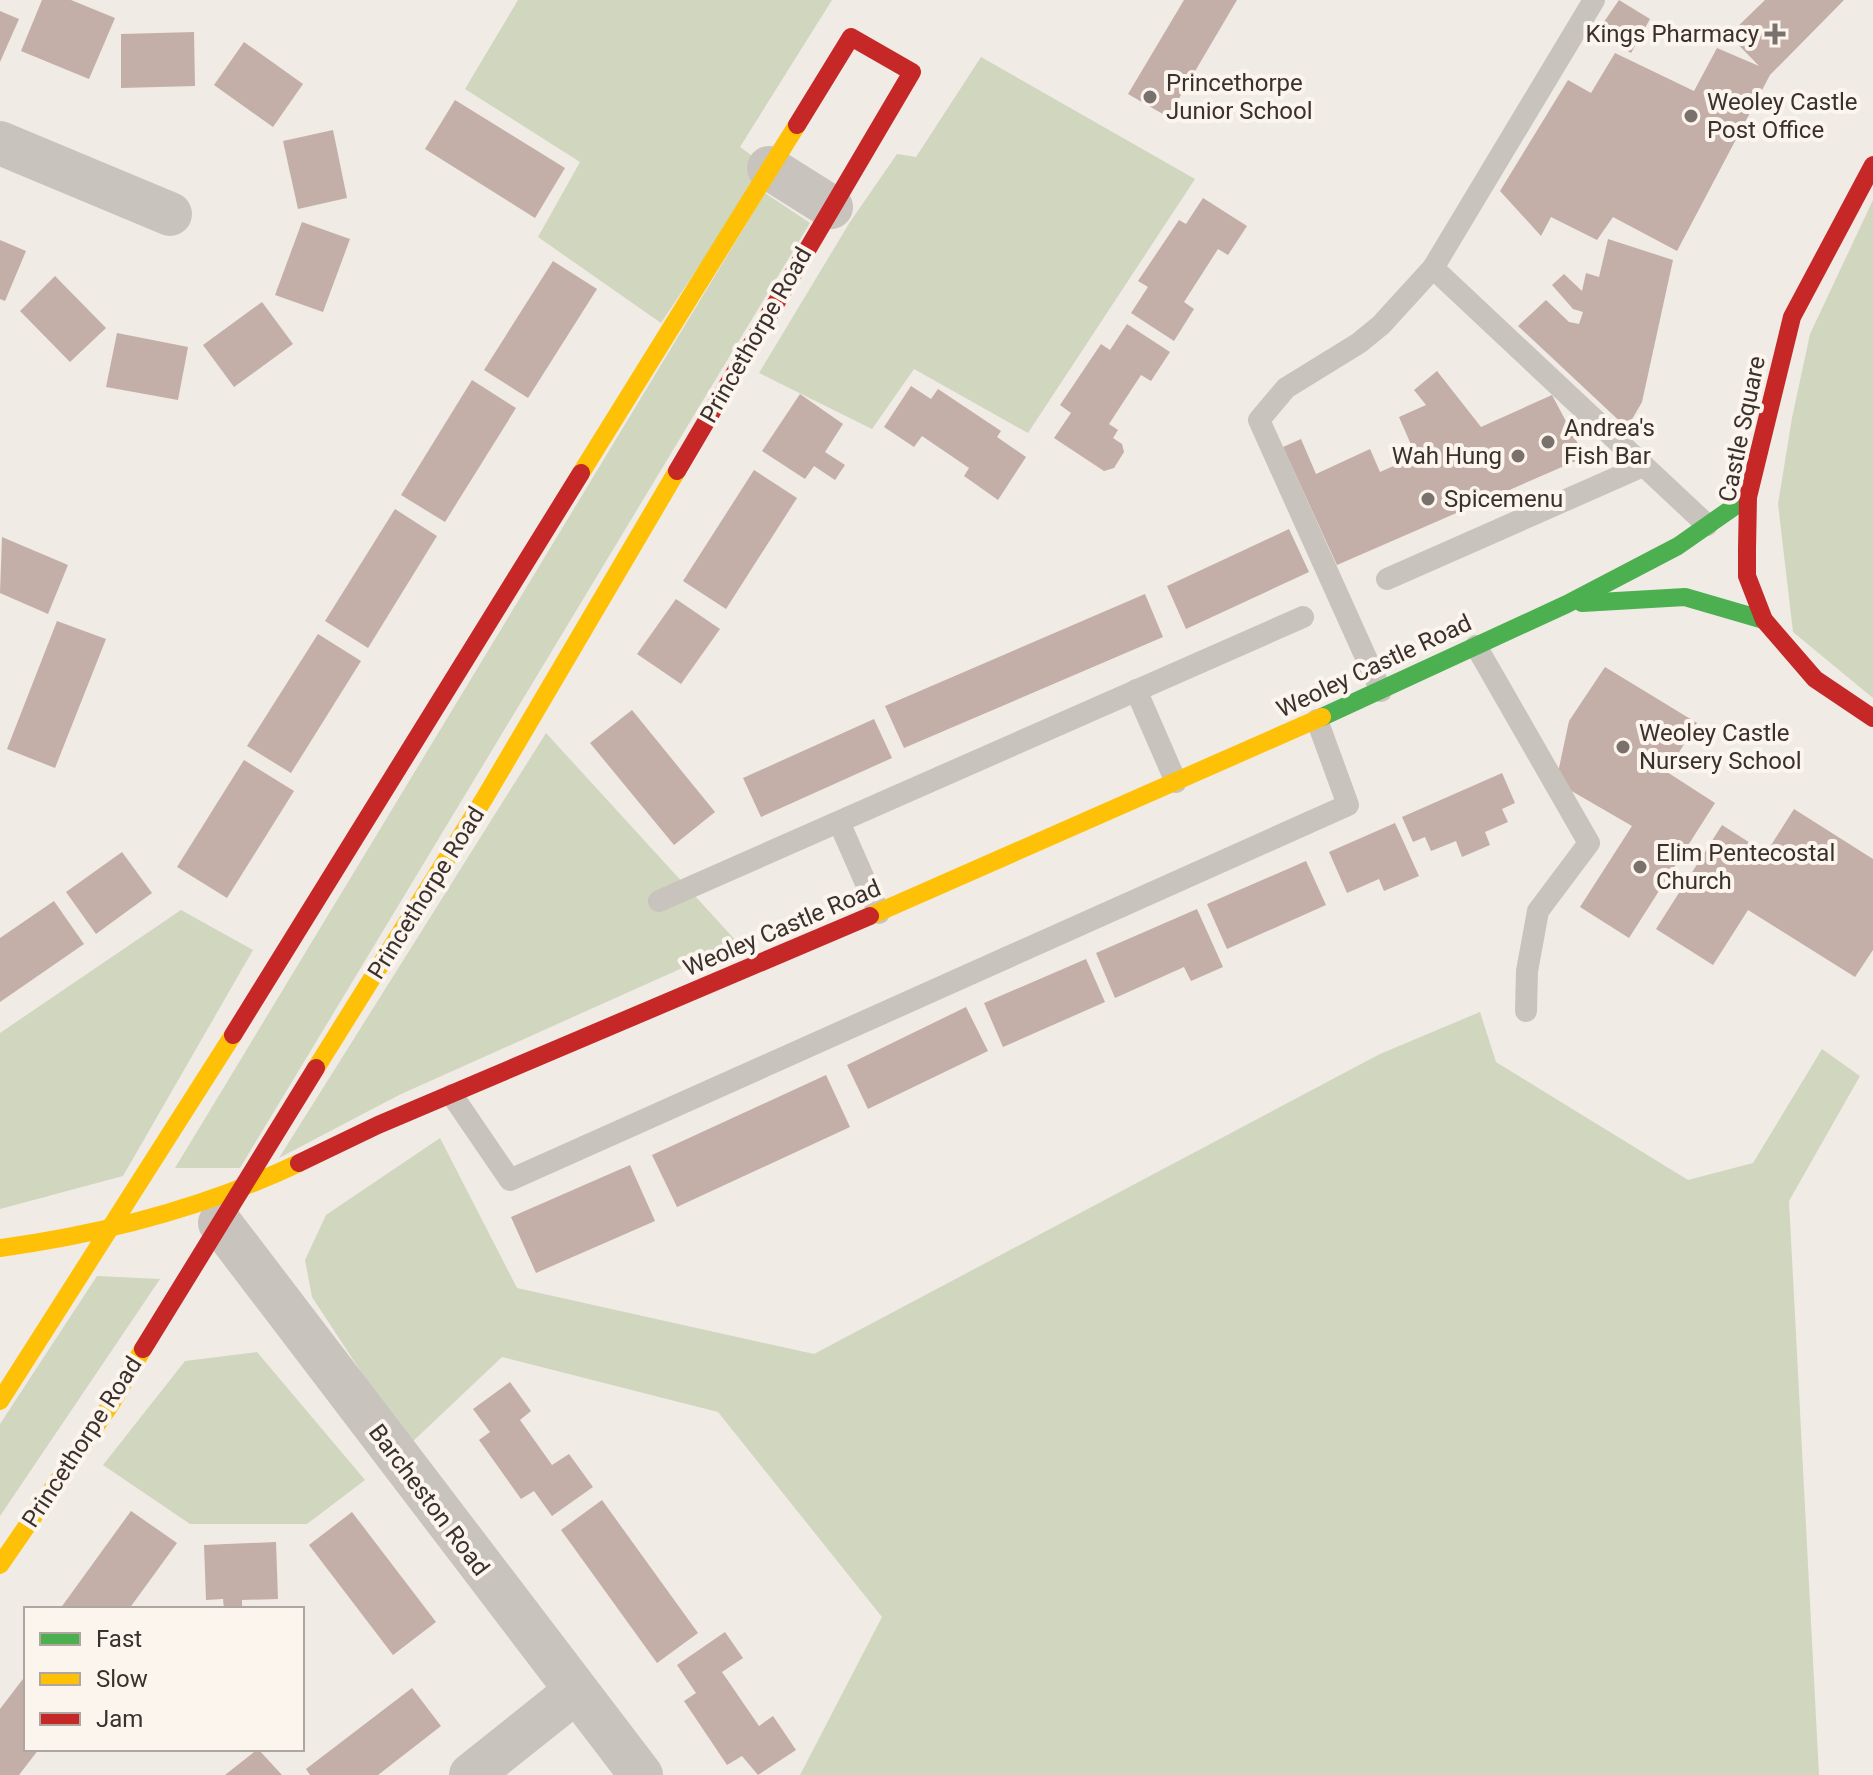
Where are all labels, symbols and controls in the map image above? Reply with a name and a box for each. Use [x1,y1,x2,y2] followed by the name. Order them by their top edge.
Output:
[1585,20,1760,48] place label: Kings Pharmacy
[1766,25,1784,43] marker: Kings Pharmacy
[1166,69,1313,125] place label: Princethorpe Junior School
[1141,88,1159,106] marker: Princethorpe Junior School
[1707,88,1858,144] place label: Weoley Castle Post Office
[1682,107,1700,125] marker: Weoley Castle Post Office
[694,242,818,428] street label: Princethorpe Road
[1713,354,1771,504] street label: Castle Square
[1564,414,1655,470] place label: Andrea's Fish Bar
[1539,433,1557,451] marker: Andrea's Fish Bar
[1392,442,1502,470] place label: Wah Hung
[1509,447,1527,465] marker: Wah Hung
[1444,485,1563,513] place label: Spicemenu
[1419,490,1437,508] marker: Spicemenu
[1272,609,1476,723] street label: Weoley Castle Road
[1639,719,1802,775] place label: Weoley Castle Nursery School
[1614,738,1632,756] marker: Weoley Castle Nursery School
[362,802,490,984] street label: Princethorpe Road
[1656,839,1835,895] place label: Elim Pentecostal Church
[1631,858,1649,876] marker: Elim Pentecostal Church
[679,874,885,982] street label: Weoley Castle Road
[16,1351,148,1533] street label: Princethorpe Road
[363,1419,495,1581] street label: Barcheston Road
[24,1607,304,1751] legend
[96,1625,142,1653] text: Fast
[96,1665,148,1693] text: Slow
[96,1705,143,1733] text: Jam

